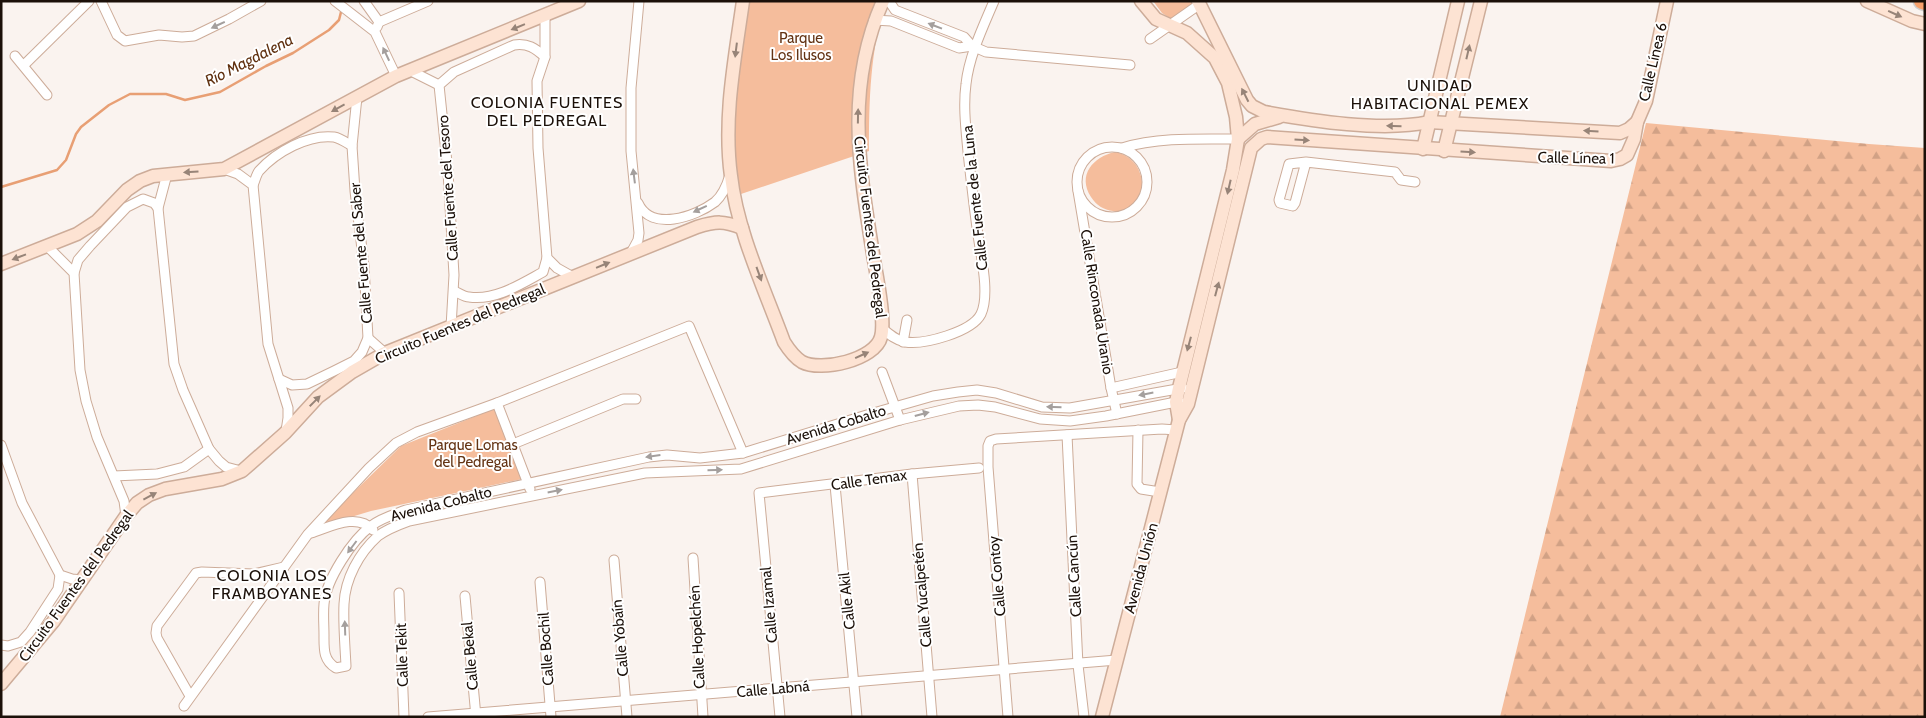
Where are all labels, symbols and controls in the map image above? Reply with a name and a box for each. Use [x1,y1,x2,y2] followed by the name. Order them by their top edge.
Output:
[1888,10,1902,18] one-way arrow
[211,21,225,29] one-way arrow
[1635,21,1671,103] street label: Calle Línea 6
[927,22,942,30] one-way arrow
[510,23,525,31] one-way arrow
[771,29,831,64] park label: Parque Los Ilusos
[202,30,296,90] water label: Río Magdalena
[732,42,740,58] one-way arrow
[1464,45,1472,60] one-way arrow
[381,47,389,61] one-way arrow
[1351,76,1529,113] district label: UNIDAD HABITACIONAL PEMEX
[1241,87,1249,102] one-way arrow
[471,93,623,130] district label: COLONIA FUENTES DEL PEDREGAL
[331,103,344,112] one-way arrow
[854,108,862,124] one-way arrow
[434,114,462,262] street label: Calle Fuente del Tesoro
[1386,122,1402,130] one-way arrow
[958,124,992,272] street label: Calle Fuente de la Luna
[1583,127,1599,135] one-way arrow
[850,135,890,319] street label: Circuito Fuentes del Pedregal
[1294,136,1310,144] one-way arrow
[1537,148,1615,168] street label: Calle Línea 1
[1460,149,1476,157] one-way arrow
[630,168,638,184] one-way arrow
[183,169,199,177] one-way arrow
[1225,179,1233,194] one-way arrow
[346,182,376,324] street label: Calle Fuente del Saber
[693,206,707,214] one-way arrow
[1077,228,1117,376] street label: Calle Rinconada Uranio
[12,253,26,261] one-way arrow
[595,260,610,268] one-way arrow
[755,267,763,282] one-way arrow
[372,280,548,368] street label: Circuito Fuentes del Pedregal
[1213,282,1221,297] one-way arrow
[1185,337,1193,352] one-way arrow
[855,351,869,359] one-way arrow
[1139,390,1154,398] one-way arrow
[309,395,321,407] one-way arrow
[784,401,888,449] street label: Avenida Cobalto
[1046,403,1062,411] one-way arrow
[915,410,930,418] one-way arrow
[428,436,518,471] park label: Parque Lomas del Pedregal
[645,453,661,461] one-way arrow
[707,466,723,474] one-way arrow
[830,466,908,494] street label: Calle Temax
[389,483,493,525] street label: Avenida Cobalto
[547,487,562,495] one-way arrow
[142,492,157,500] one-way arrow
[15,506,137,665] street label: Circuito Fuentes del Pedregal
[1120,521,1162,615] street label: Avenida Unión
[1063,534,1085,618] street label: Calle Cancún
[984,535,1009,617] street label: Calle Contoy
[346,540,357,553] one-way arrow
[908,542,936,648] street label: Calle Yucalpetén
[212,566,332,603] district label: COLONIA LOS FRAMBOYANES
[757,566,781,644] street label: Calle Izamal
[835,571,859,630] street label: Calle Akil
[685,585,709,689] street label: Calle Hopelchén
[608,599,632,677] street label: Calle Yobaín
[534,611,558,686] street label: Calle Bochil
[340,620,348,636] one-way arrow
[458,621,482,691] street label: Calle Bekal
[392,623,412,687] street label: Calle Tekit
[736,677,811,701] street label: Calle Labná

